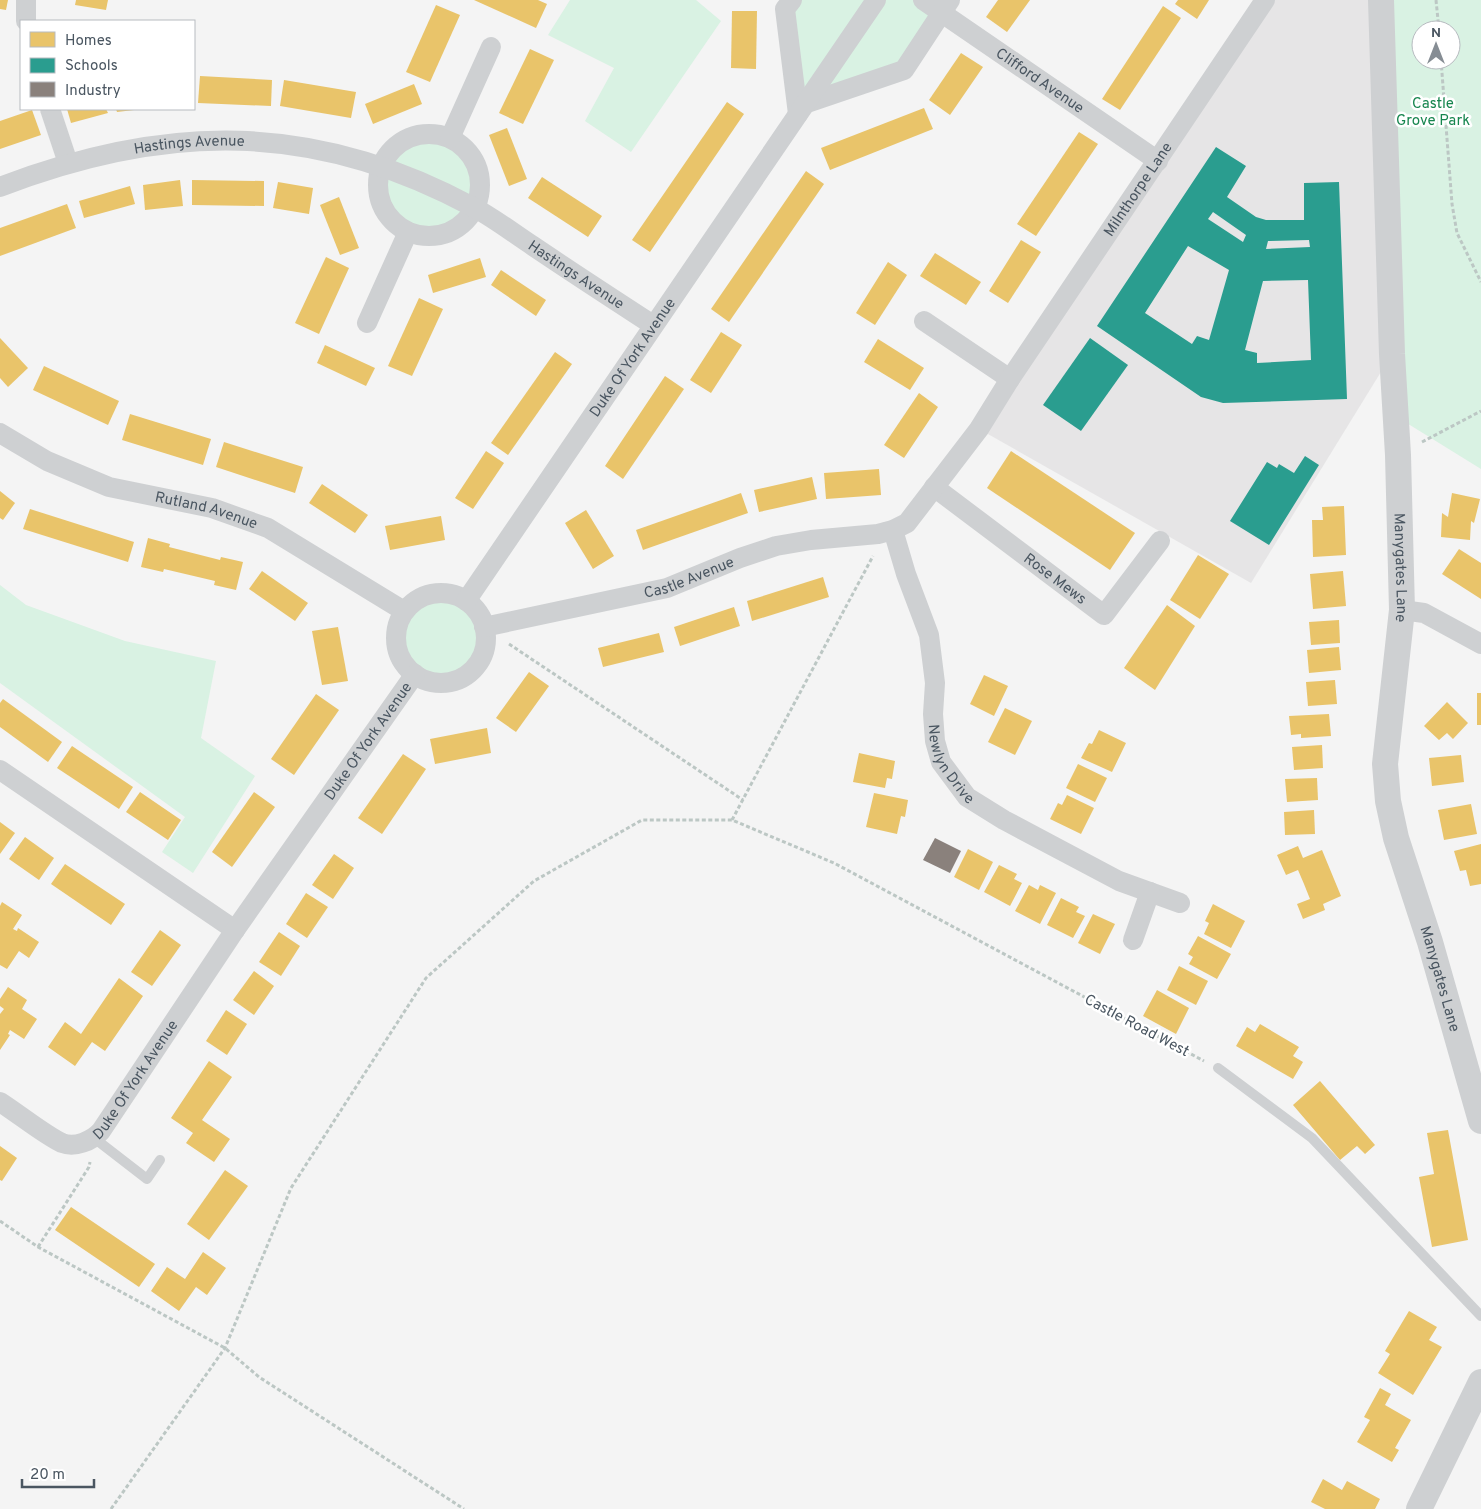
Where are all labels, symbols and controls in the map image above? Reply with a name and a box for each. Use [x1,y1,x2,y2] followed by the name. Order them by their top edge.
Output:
[20,20,195,110] legend
[1411,20,1461,70] north arrow
[1431,25,1441,42] text: N
[65,32,112,51] text: Homes
[991,45,1087,118] street label: Clifford Avenue
[65,57,118,76] text: Schools
[65,82,121,101] text: Industry
[1396,95,1470,131] park label: Castle Grove Park
[133,133,245,160] street label: Hastings Avenue
[1100,139,1177,241] street label: Milnthorpe Lane
[524,237,627,315] street label: Hastings Avenue
[586,295,681,421] street label: Duke Of York Avenue
[153,489,260,534] street label: Rutland Avenue
[1388,513,1410,623] street label: Manygates Lane
[1019,550,1090,609] street label: Rose Mews
[642,553,737,604] street label: Castle Avenue
[321,679,417,805] street label: Duke Of York Avenue
[923,723,977,810] street label: Newlyn Drive
[1414,924,1463,1034] street label: Manygates Lane
[1081,991,1192,1062] street label: Castle Road West
[90,1017,183,1145] street label: Duke Of York Avenue
[22,1456,95,1488] scale bar
[30,1466,65,1485] text: 20 m

